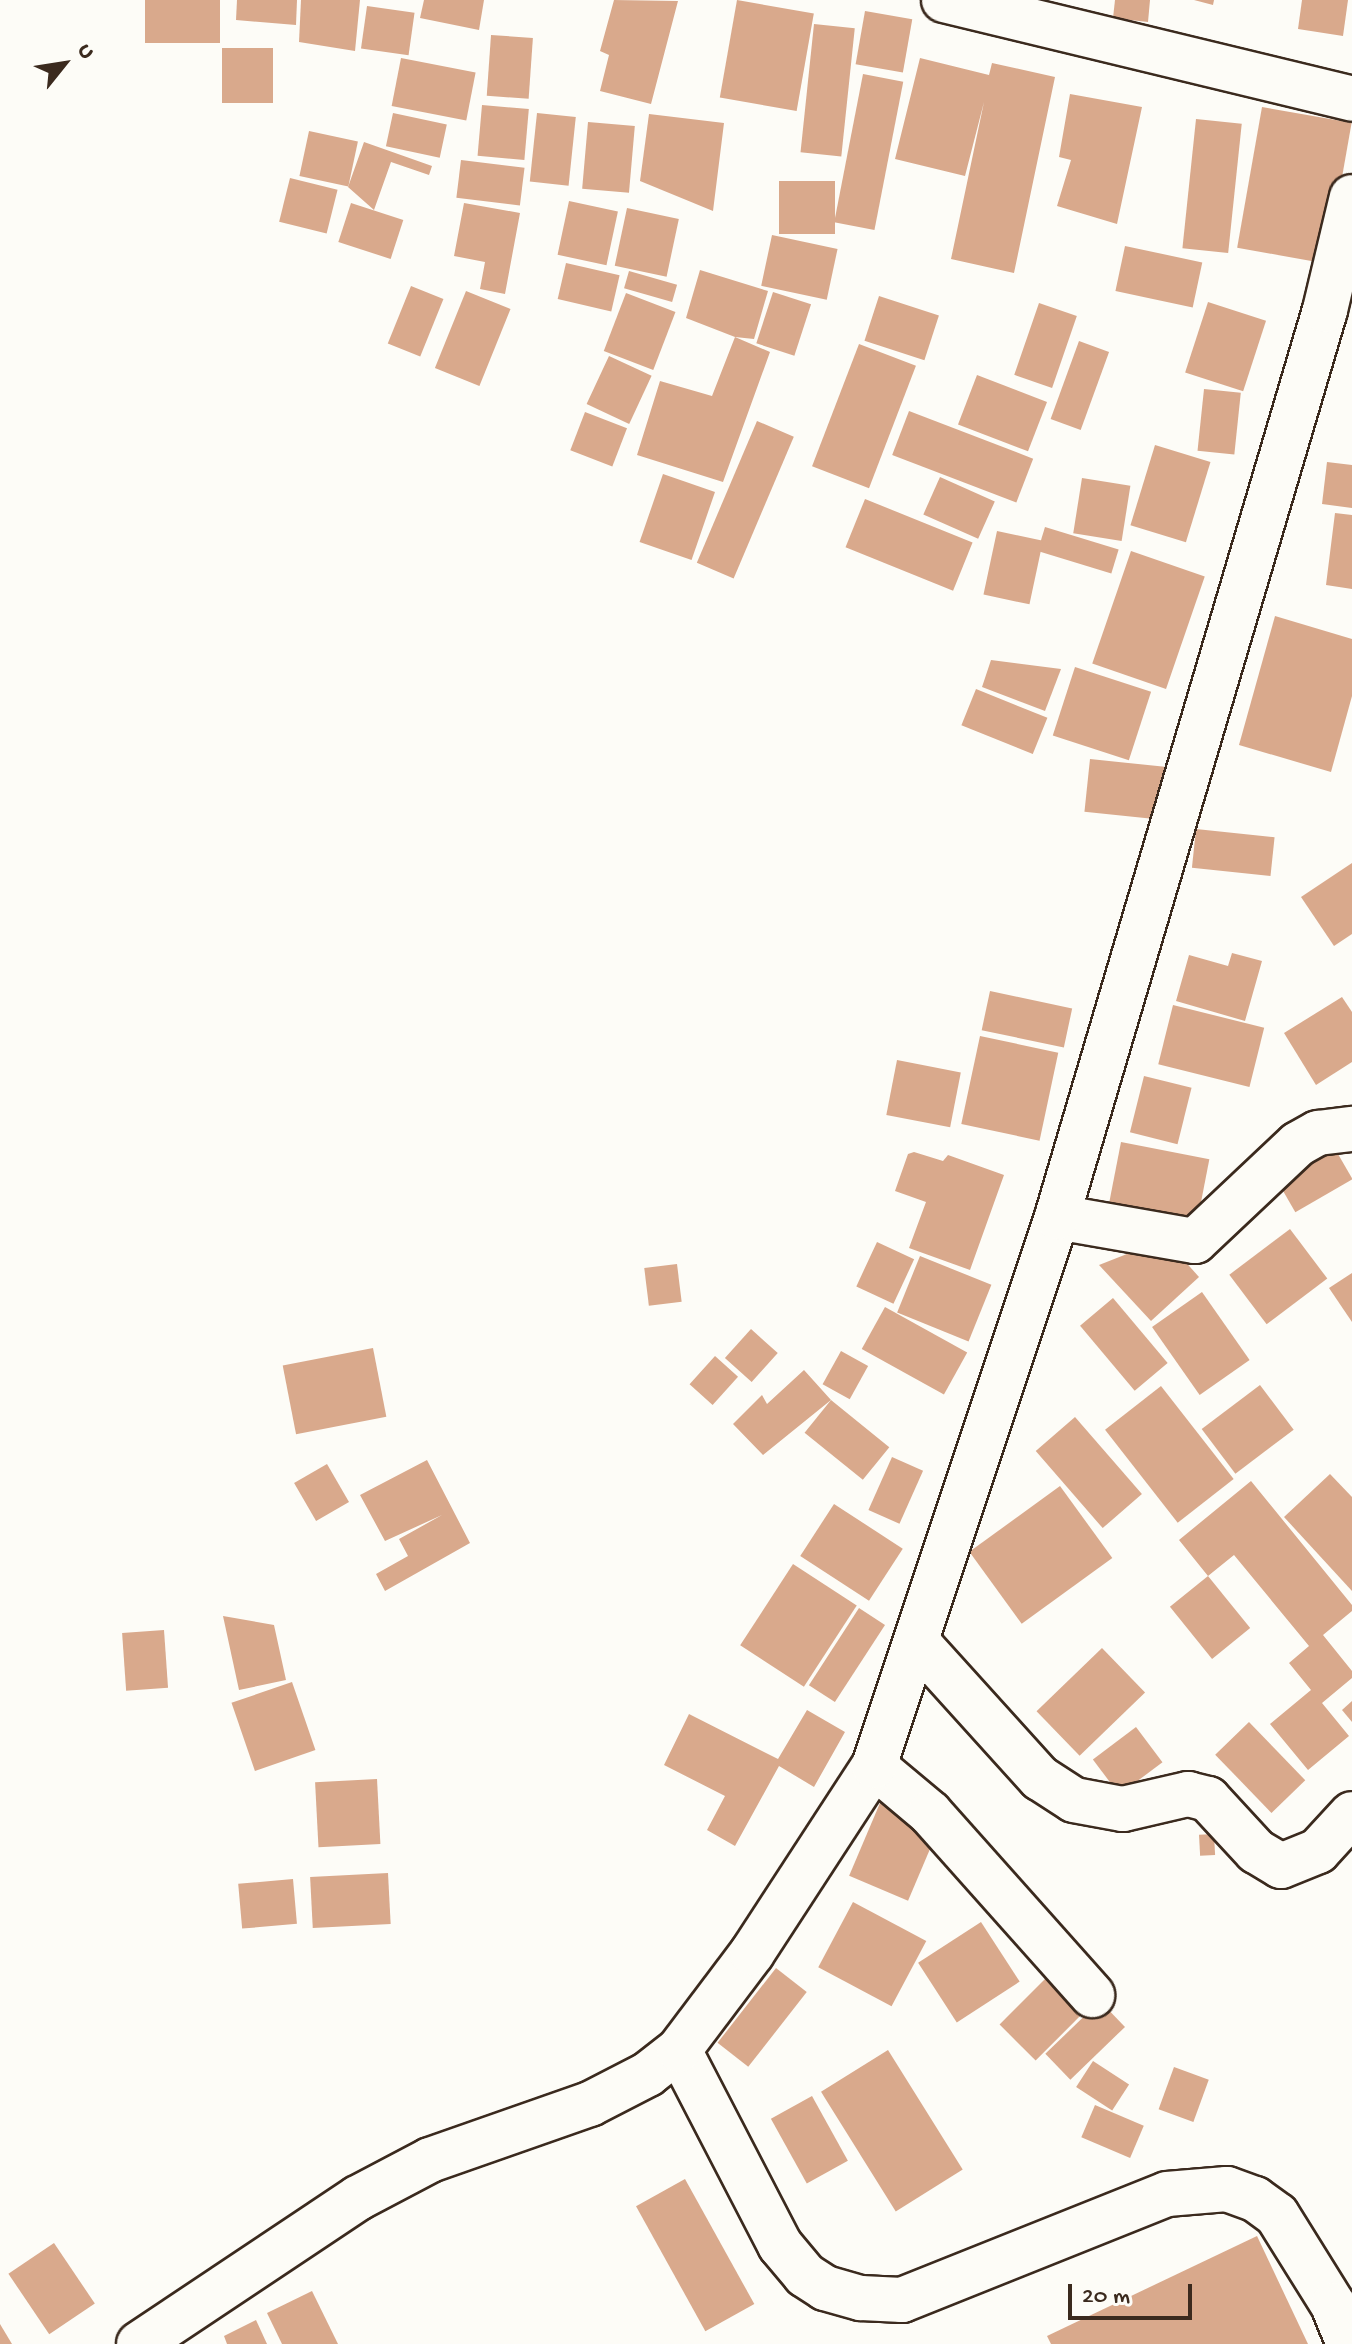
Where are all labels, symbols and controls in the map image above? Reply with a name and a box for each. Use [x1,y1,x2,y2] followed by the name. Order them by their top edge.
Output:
[24,24,104,104] north arrow
[70,40,99,64] text: U
[1072,2268,1196,2318] scale bar
[1082,2283,1130,2312] text: 20 m

